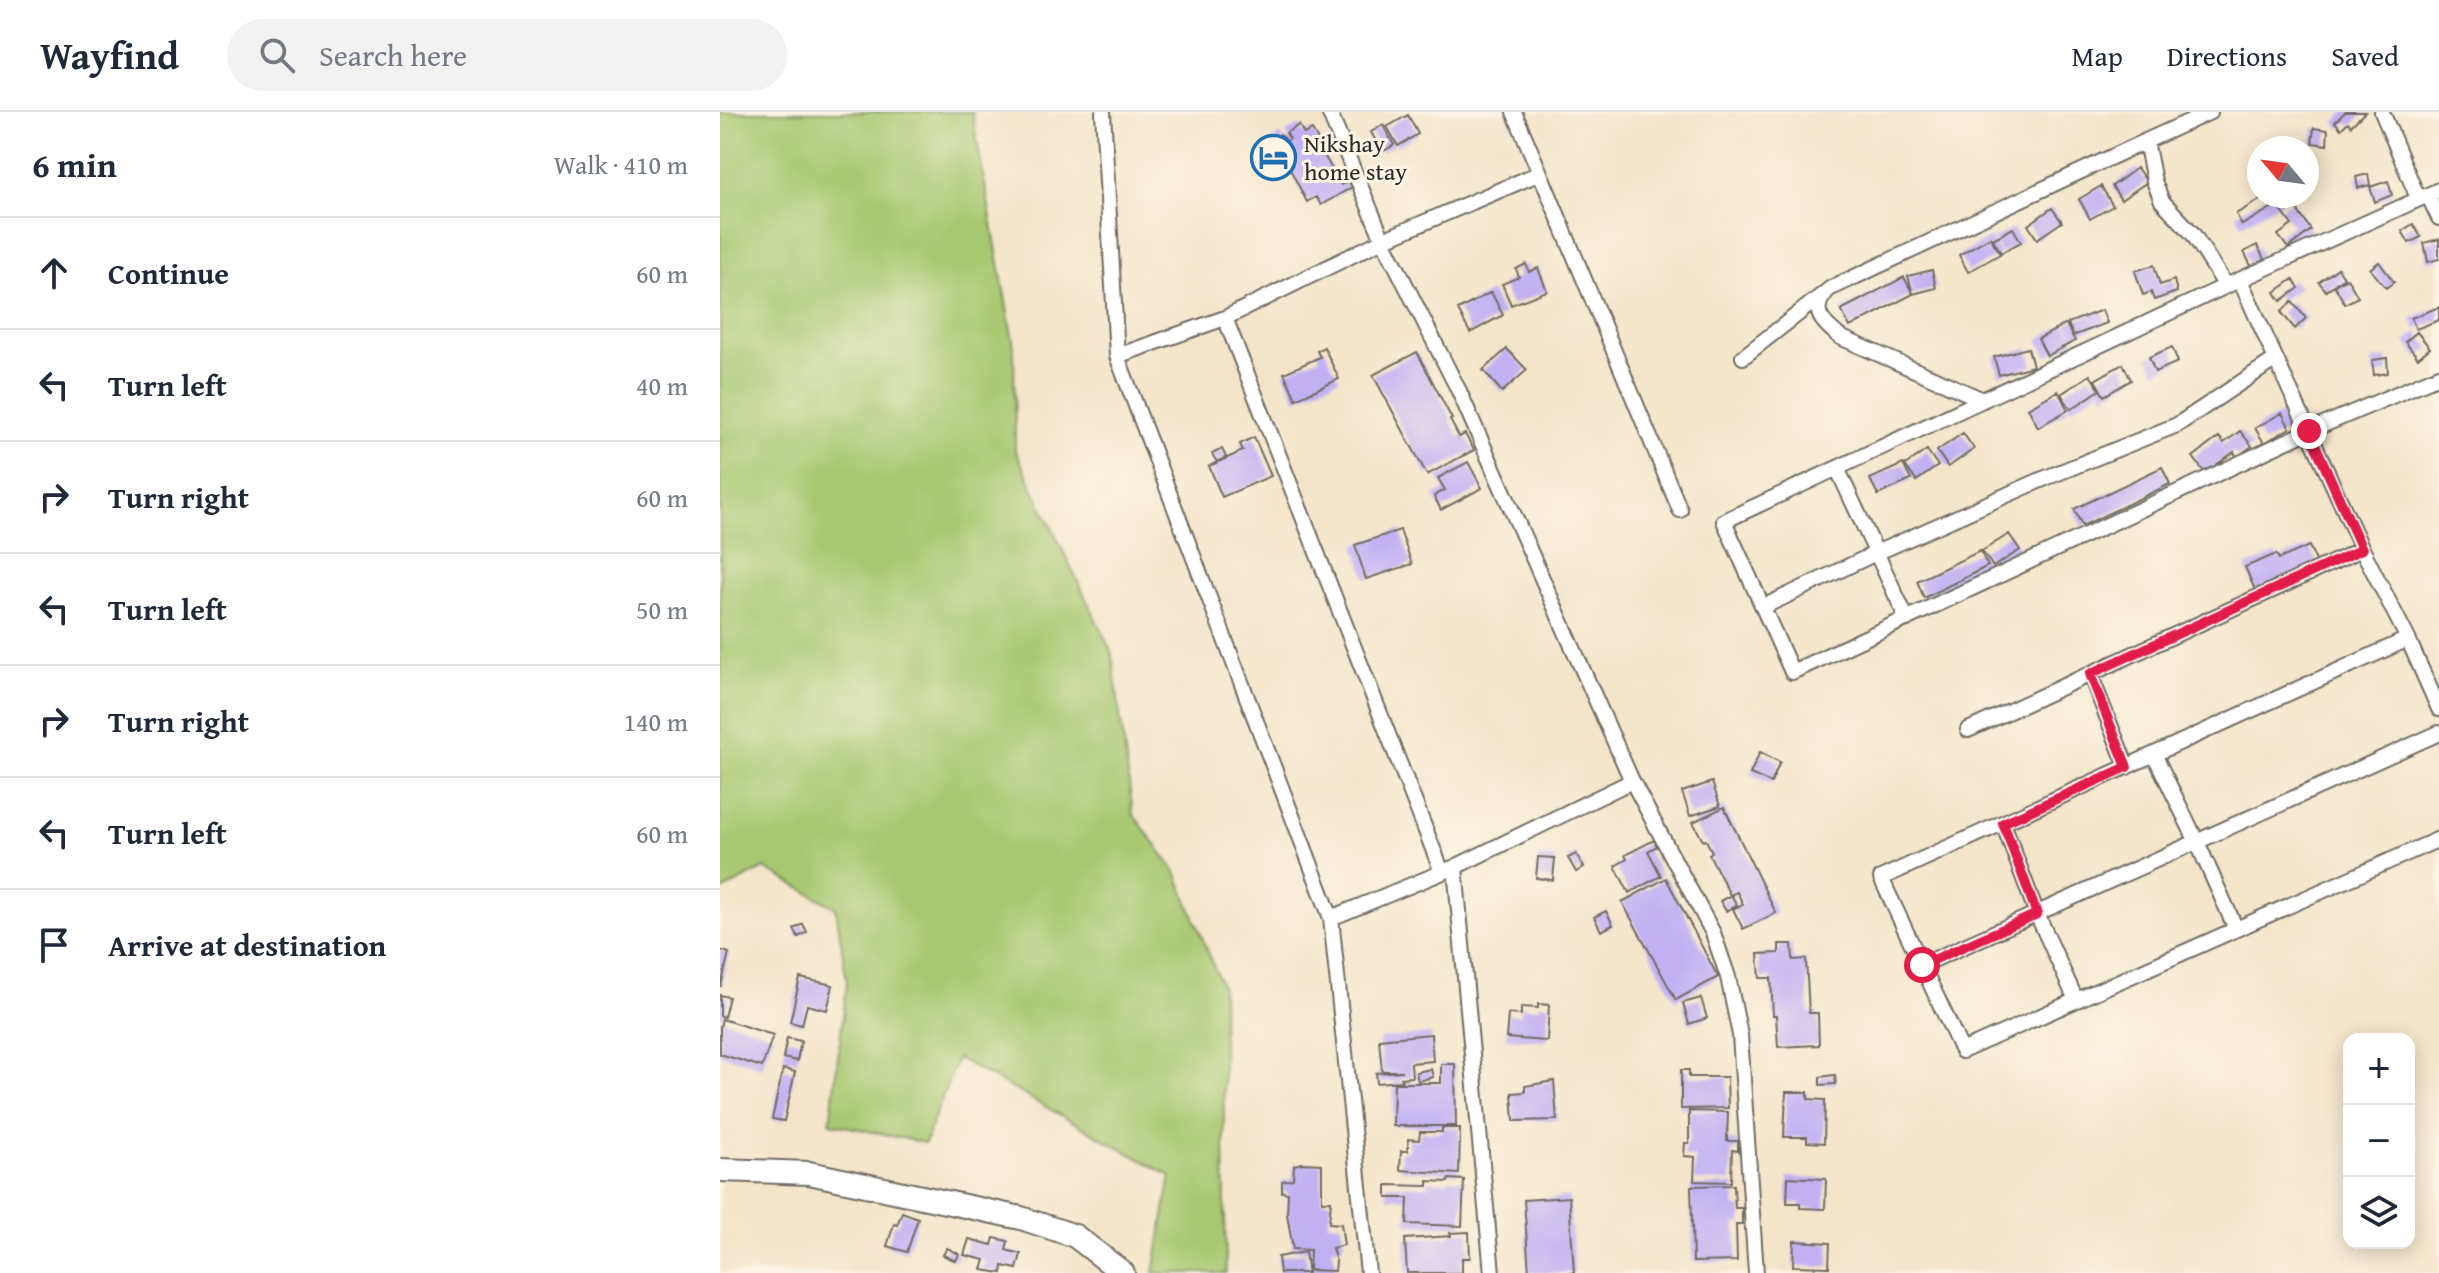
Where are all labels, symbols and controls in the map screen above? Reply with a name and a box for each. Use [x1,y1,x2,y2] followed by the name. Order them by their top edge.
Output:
[227,19,787,91] search box
[40,27,179,83] text: Wayfind
[255,33,299,77] icon: search
[319,33,467,77] text: Search here
[2071,35,2123,76] text: Map
[2167,35,2287,76] text: Directions
[2331,35,2399,76] text: Saved
[1304,126,1407,189] place label: Nikshay home stay
[1249,133,1297,181] hotel icon: Nikshay home stay
[2247,136,2319,208] north arrow
[32,140,117,189] text: 6 min
[554,145,688,184] text: Walk · 410 m
[32,251,76,295] icon: ahead
[108,251,229,295] text: Continue
[636,254,688,293] text: 60 m
[32,363,76,407] icon: left
[108,363,227,407] text: Turn left
[636,366,688,405] text: 40 m
[2291,413,2327,449] route end
[32,475,76,519] icon: right
[108,475,249,519] text: Turn right
[636,478,688,517] text: 60 m
[32,587,76,631] icon: left
[108,587,227,631] text: Turn left
[636,590,688,629] text: 50 m
[32,699,76,743] icon: right
[108,699,249,743] text: Turn right
[623,702,688,741] text: 140 m
[32,811,76,855] icon: left
[108,811,227,855] text: Turn left
[636,814,688,853] text: 60 m
[32,923,76,967] icon: arrive
[108,923,386,967] text: Arrive at destination
[1904,947,1940,983] route start
[2343,1033,2415,1249] map controls
[2343,1033,2415,1105] button: +
[2343,1105,2415,1177] button: −
[2343,1177,2415,1249] button: layers

